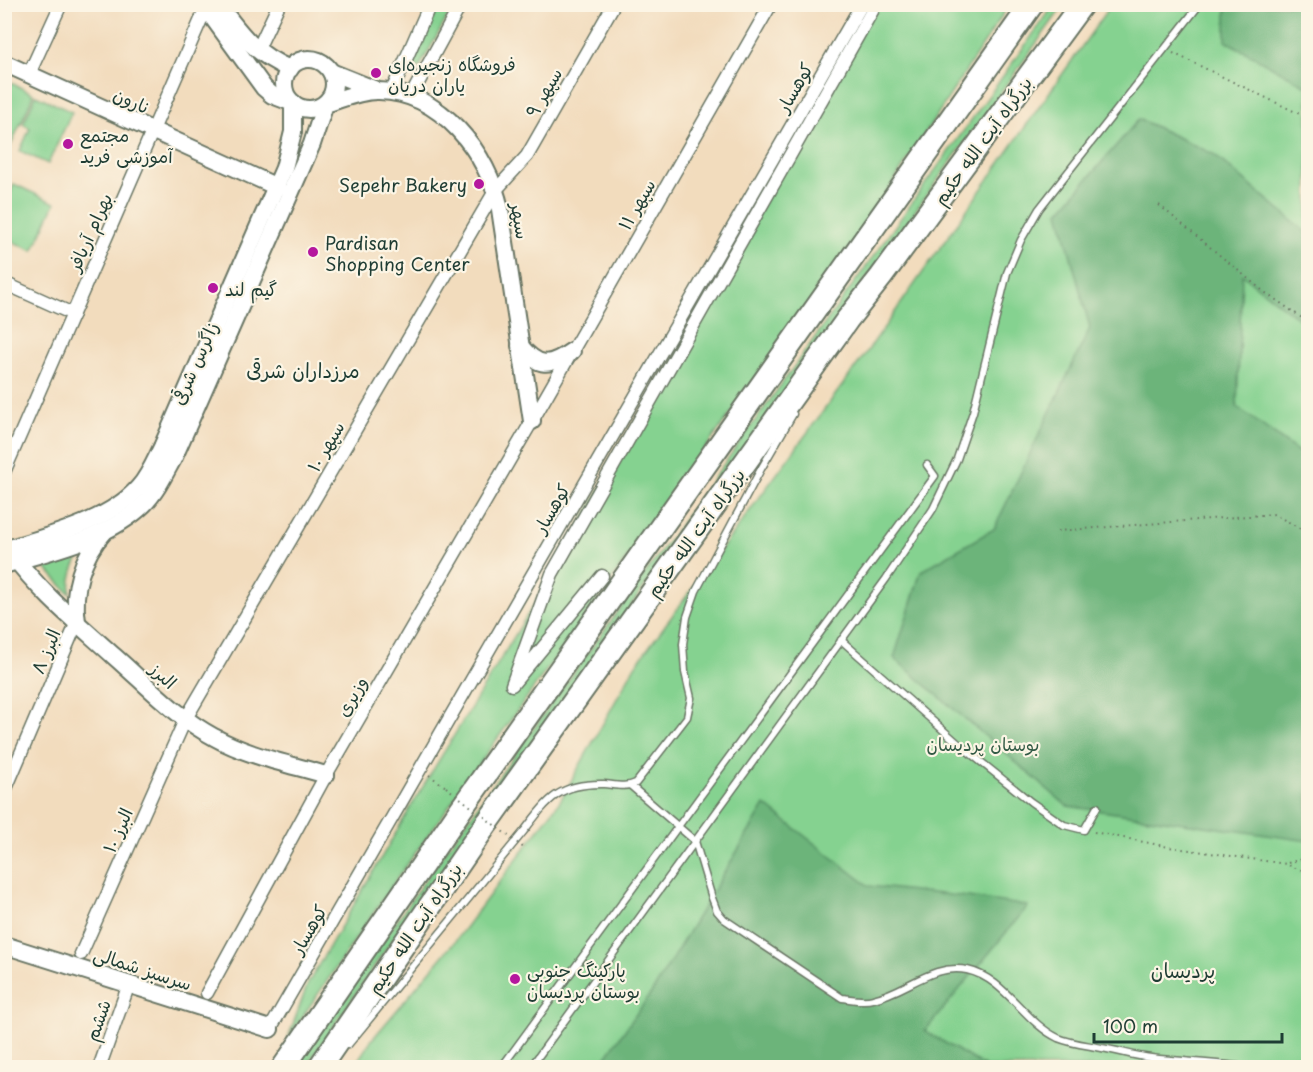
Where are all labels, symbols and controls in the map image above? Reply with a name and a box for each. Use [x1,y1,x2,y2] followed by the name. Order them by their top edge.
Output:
[388,50,516,98] place label: فروشگاه زنجیره‌ای یاران دریان
[768,57,819,119] street label: کوهسار
[518,62,568,122] street label: سپهر ۹
[369,66,383,80] marker: فروشگاه زنجیره‌ای یاران دریان
[926,70,1040,211] street label: بزرگراه آیت الله حکیم
[109,80,155,120] street label: نارون
[80,121,174,169] place label: مجتمع آموزشی فرید
[61,137,75,151] marker: مجتمع آموزشی فرید
[339,171,467,198] place label: Sepehr Bakery
[611,173,661,235] street label: سپهر ۱۱
[472,177,486,191] marker: Sepehr Bakery
[59,189,120,278] street label: بهرام آریافر
[505,199,537,241] street label: سپهر
[325,229,470,277] place label: Pardisan Shopping Center
[306,245,320,259] marker: Pardisan Shopping Center
[225,275,278,304] place label: گیم لند
[206,281,220,295] marker: گیم لند
[164,317,224,409] street label: زاگرس شرقی
[246,355,360,385] district label: مرزداران شرقی
[300,416,350,476] street label: سپهر ۱۰
[639,462,753,603] street label: بزرگراه آیت الله حکیم
[525,478,576,540] street label: کوهسار
[23,624,67,678] street label: البرز ۸
[143,654,184,695] street label: البرز
[329,671,373,721] street label: وزیری
[926,730,1040,757] park label: بوستان پردیسان
[95,803,139,857] street label: البرز ۱۰
[360,857,470,1000] street label: بزرگراه آیت الله حکیم
[282,899,333,961] street label: کوهسار
[90,939,196,997] street label: سرسبز شمالی
[1151,955,1215,985] district label: پردیسان
[527,956,640,1004] place label: پارکینگ جنوبی بوستان پردیسان
[508,972,522,986] marker: پارکینگ جنوبی بوستان پردیسان
[77,995,119,1045] street label: ششم
[1094,1006,1282,1044] scale bar
[1103,1012,1158,1039] text: 100 m

